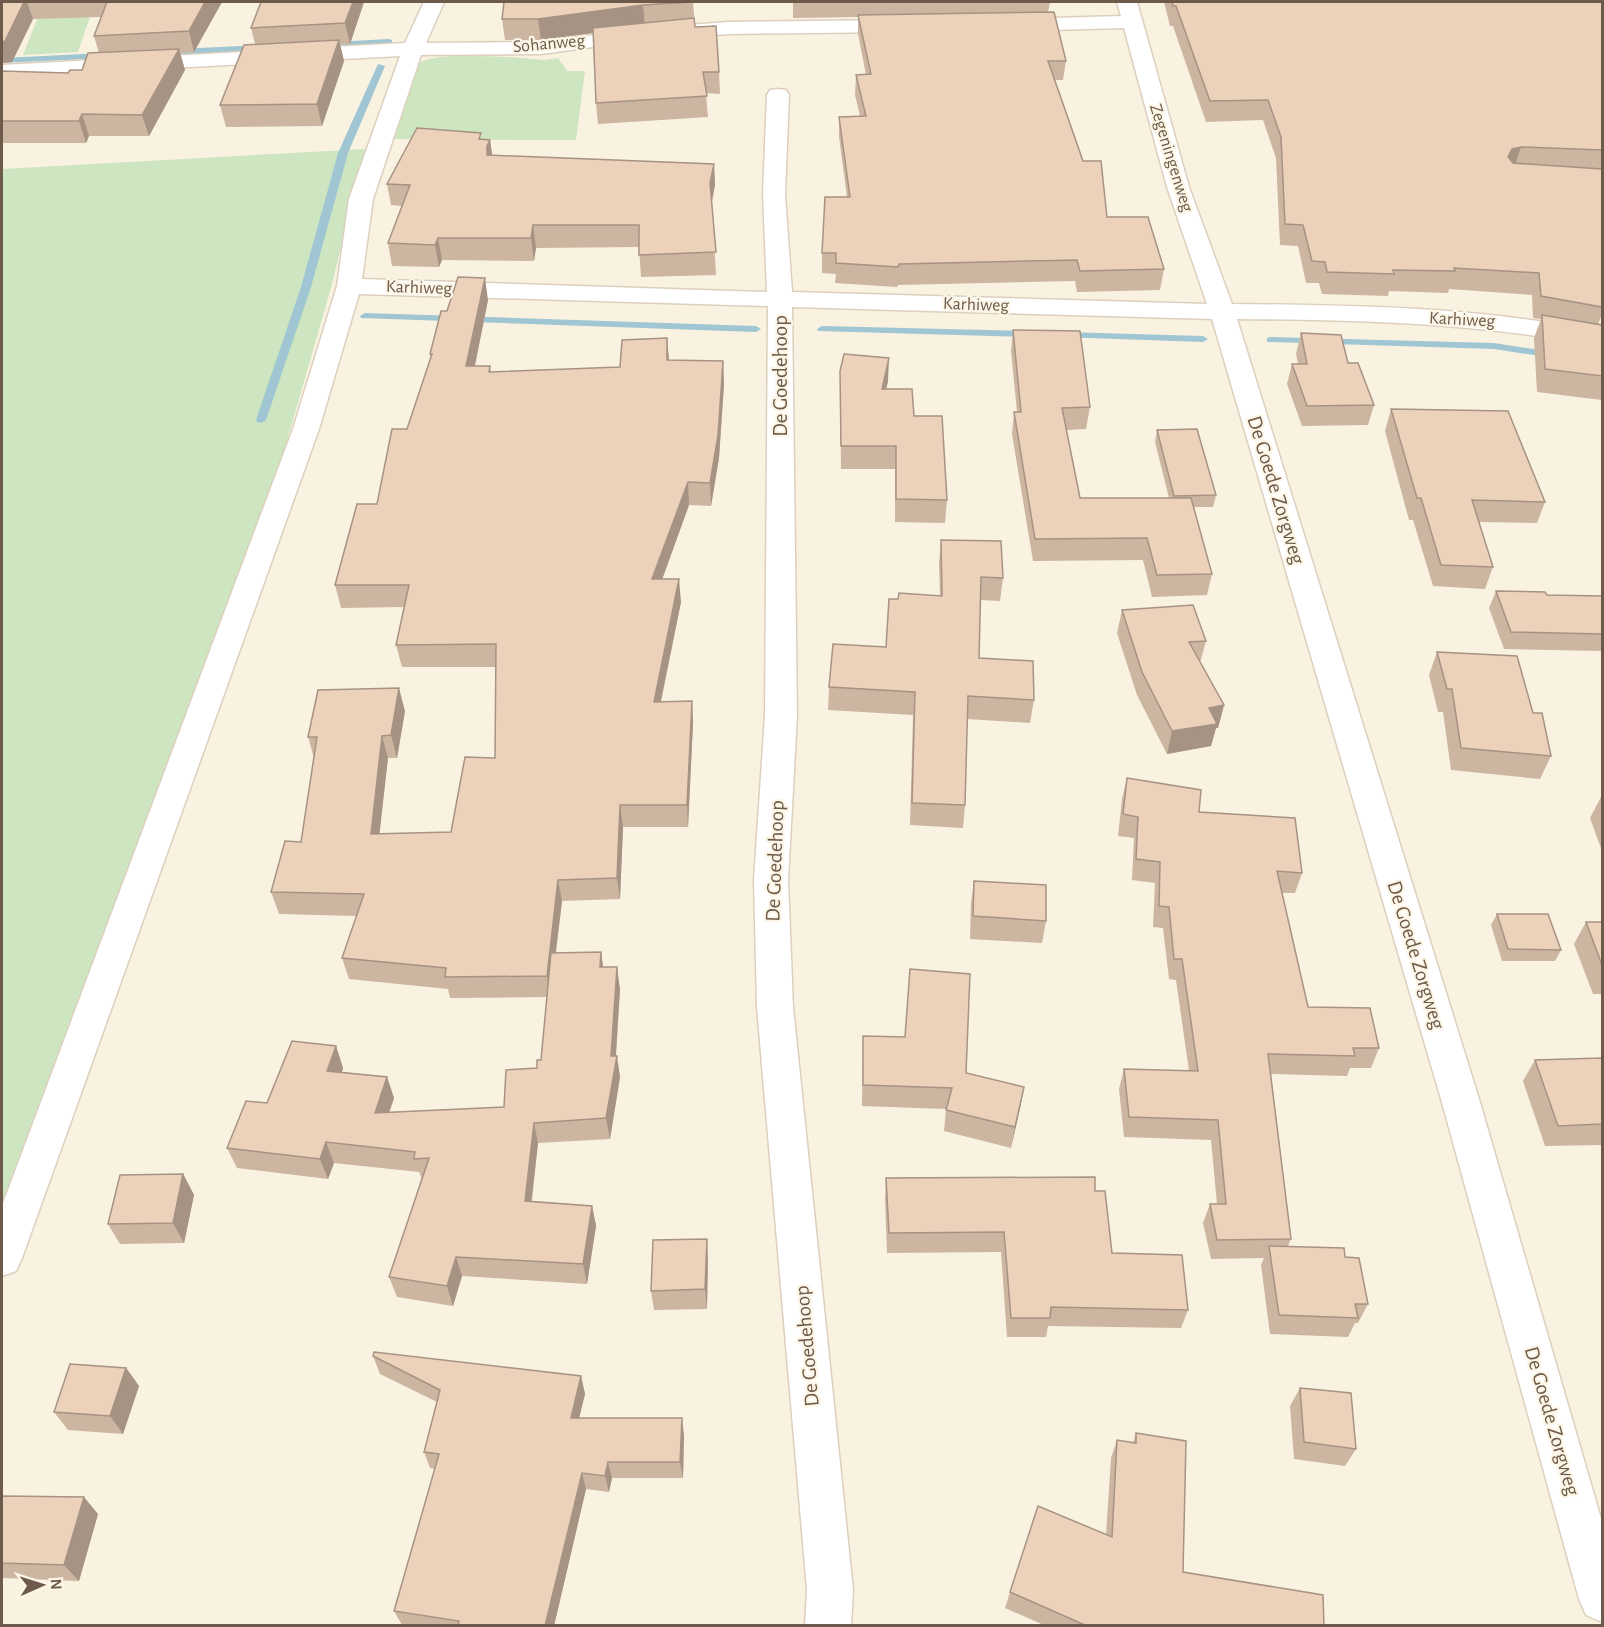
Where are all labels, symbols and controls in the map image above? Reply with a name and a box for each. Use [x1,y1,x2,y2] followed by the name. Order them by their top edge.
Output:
[512,32,586,56] street label: Sohanweg
[1146,102,1196,214] street label: Zegeningenweg
[386,278,453,298] street label: Karhiweg
[943,295,1010,315] street label: Karhiweg
[1429,309,1496,331] street label: Karhiweg
[770,315,791,437] street label: De Goedehoop
[1243,413,1309,567] street label: De Goede Zorgweg
[762,800,788,922] street label: De Goedehoop
[1383,878,1449,1032] street label: De Goede Zorgweg
[791,1284,823,1408] street label: De Goedehoop
[1521,1344,1584,1499] street label: De Goede Zorgweg
[12,1555,72,1615] north arrow
[48,1578,64,1590] text: N

